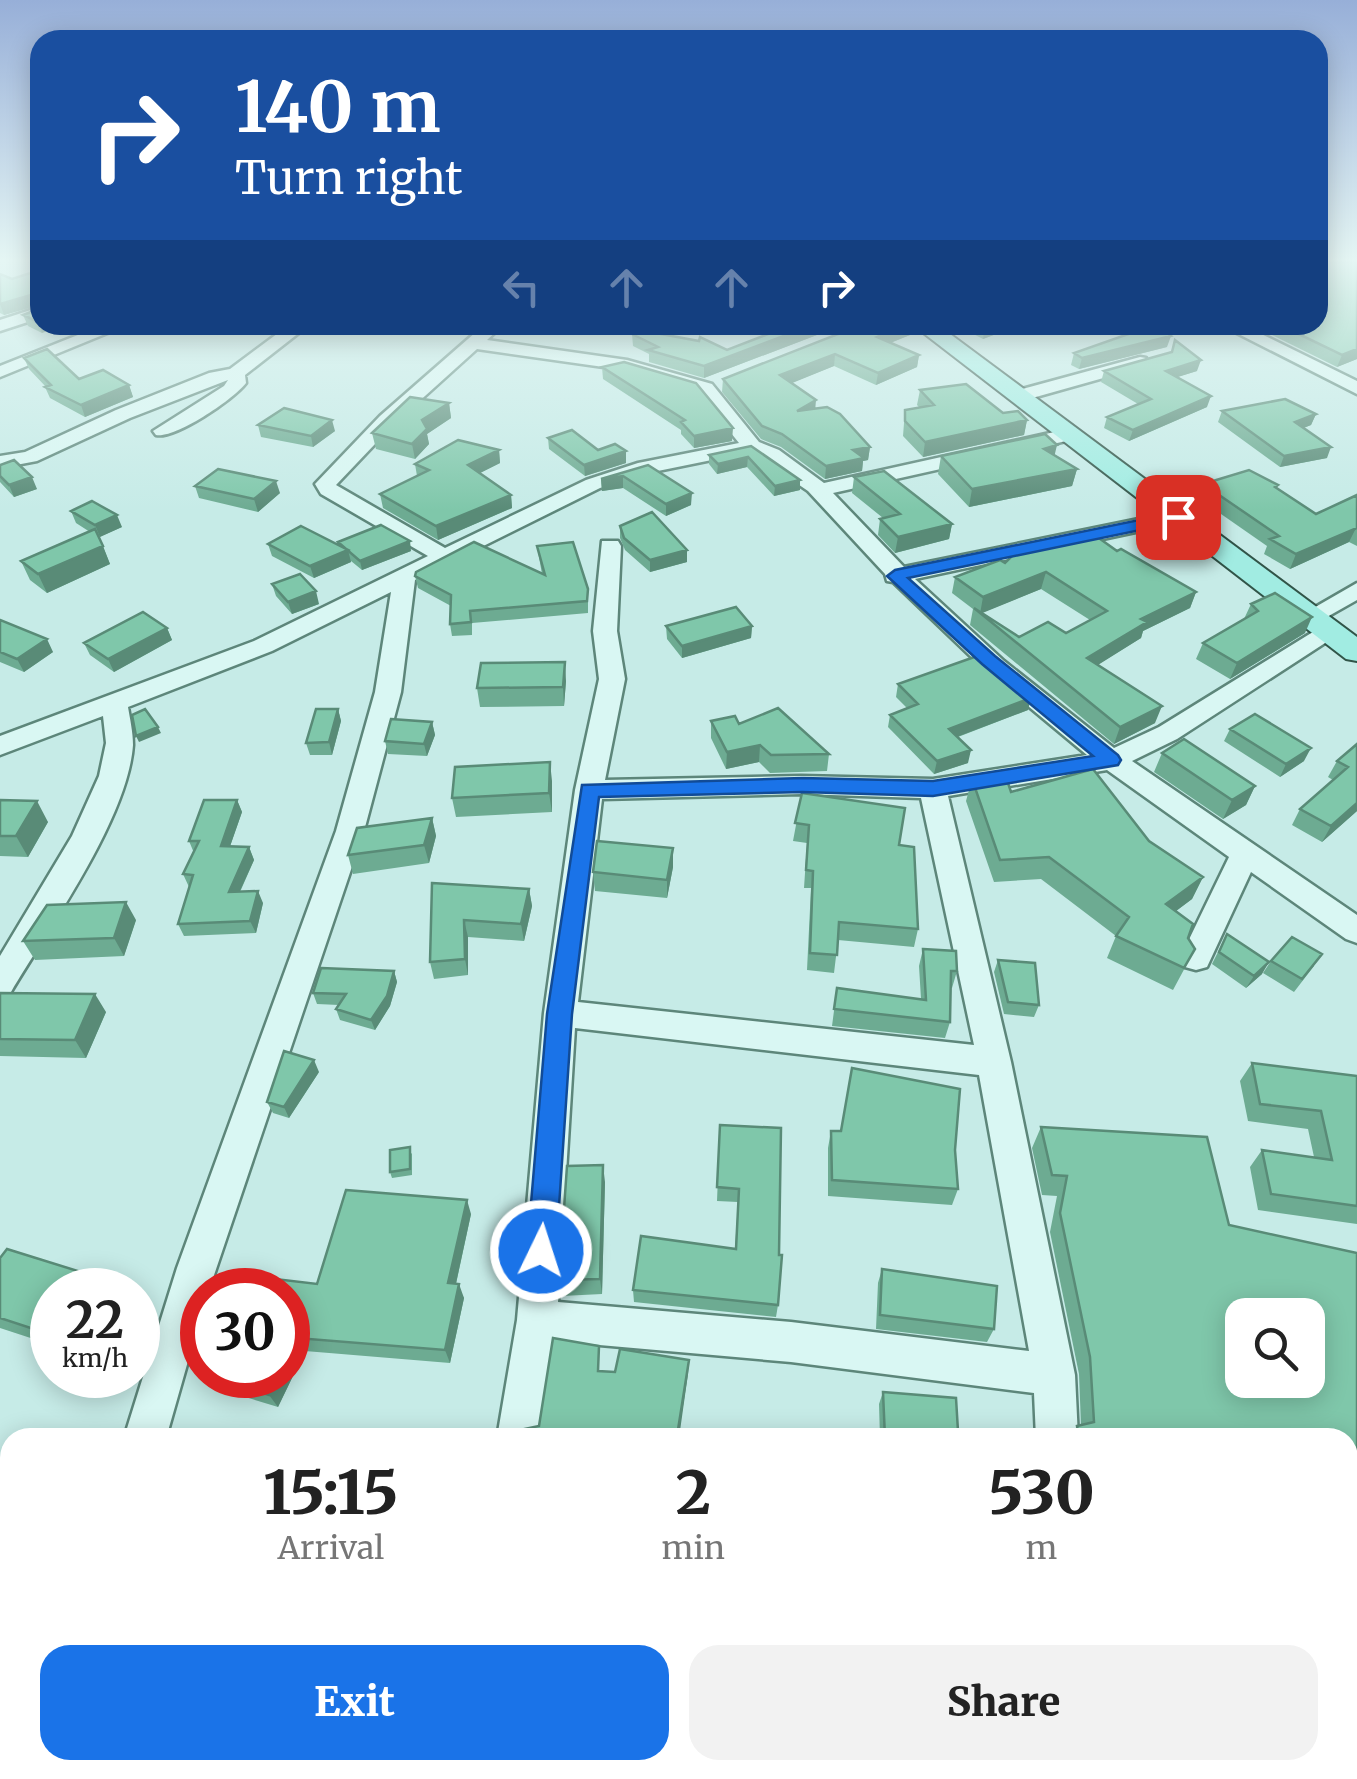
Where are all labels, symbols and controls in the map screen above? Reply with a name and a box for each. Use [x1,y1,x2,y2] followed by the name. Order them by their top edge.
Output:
[235,63,441,151] text: 140 m
[70,70,200,200] icon: right
[235,150,463,206] text: Turn right
[494,260,549,315] icon: left
[599,260,654,315] icon: ahead
[704,260,759,315] icon: ahead
[809,260,864,315] icon: right
[1136,475,1221,560] pin
[1151,490,1206,545] icon: arrive
[489,1199,593,1303] position arrow
[180,1268,310,1398] speed limit sign: 30
[66,1289,124,1352] text: 22
[1225,1298,1325,1398] map controls
[1225,1298,1325,1398] button: search
[62,1342,128,1374] text: km/h
[263,1455,398,1530] text: 15:15
[676,1455,711,1530] text: 2
[988,1455,1095,1530] text: 530
[277,1528,384,1568] text: Arrival
[662,1528,725,1568] text: min
[1026,1528,1057,1568] text: m
[40,1645,669,1760] button: Exit
[689,1645,1318,1760] button: Share

